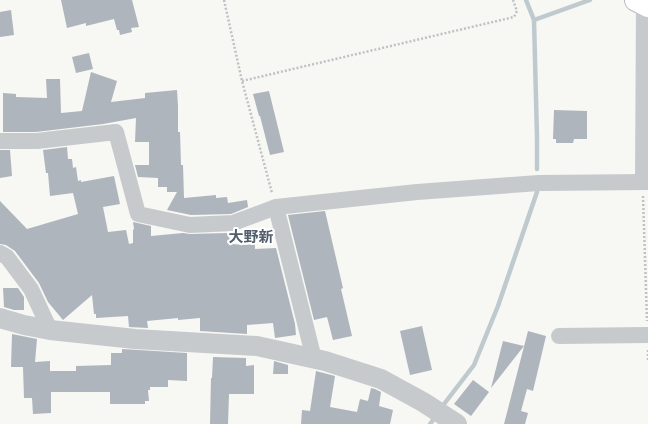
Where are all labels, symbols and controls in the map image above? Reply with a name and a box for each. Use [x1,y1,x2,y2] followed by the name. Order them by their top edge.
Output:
[228,227,274,246] district label: 大野新

